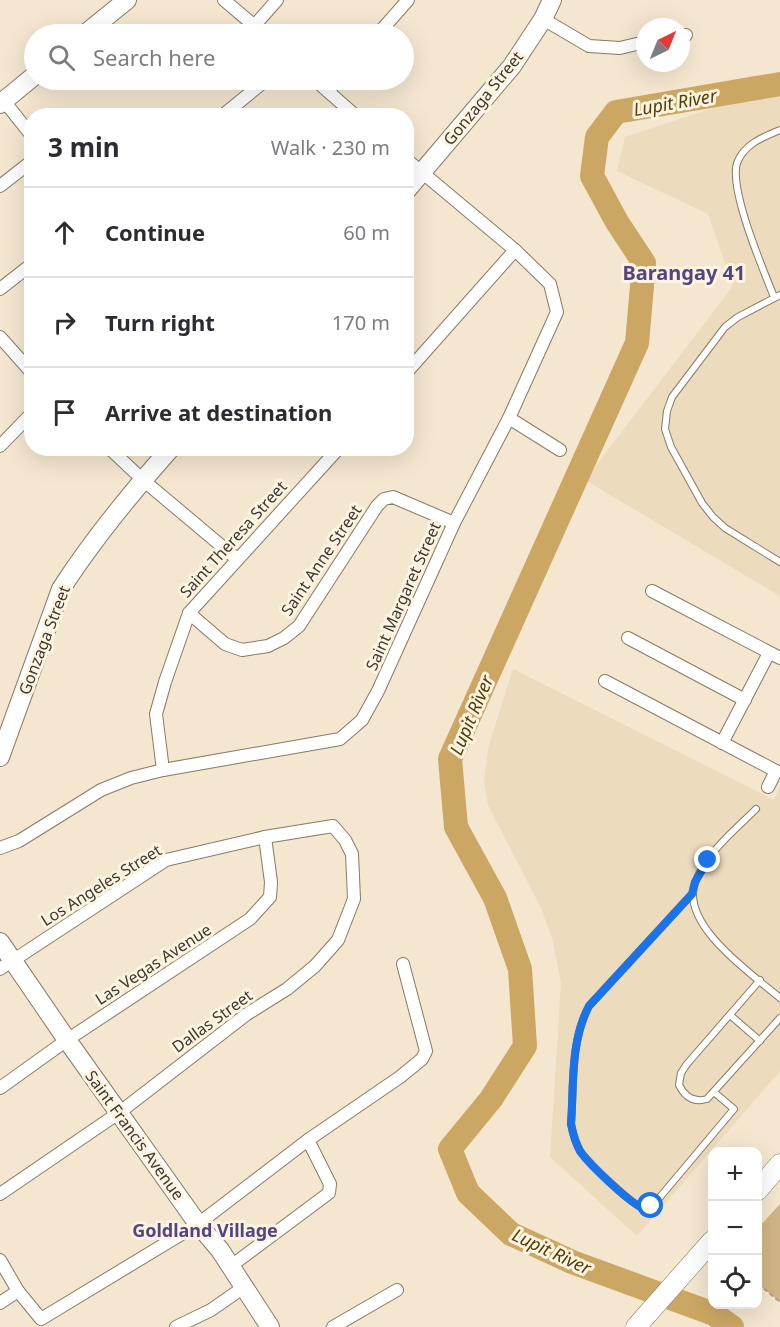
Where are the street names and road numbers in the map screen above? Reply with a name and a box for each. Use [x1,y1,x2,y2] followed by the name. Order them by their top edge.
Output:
[438,46,528,150] street label: Gonzaga Street
[175,476,292,602] street label: Saint Theresa Street
[276,500,366,620] street label: Saint Anne Street
[360,518,446,674] street label: Saint Margaret Street
[13,582,75,698] street label: Gonzaga Street
[36,839,166,931] street label: Los Angeles Street
[91,918,215,1010] street label: Las Vegas Avenue
[167,984,257,1058] street label: Dallas Street
[81,1066,189,1204] street label: Saint Francis Avenue

